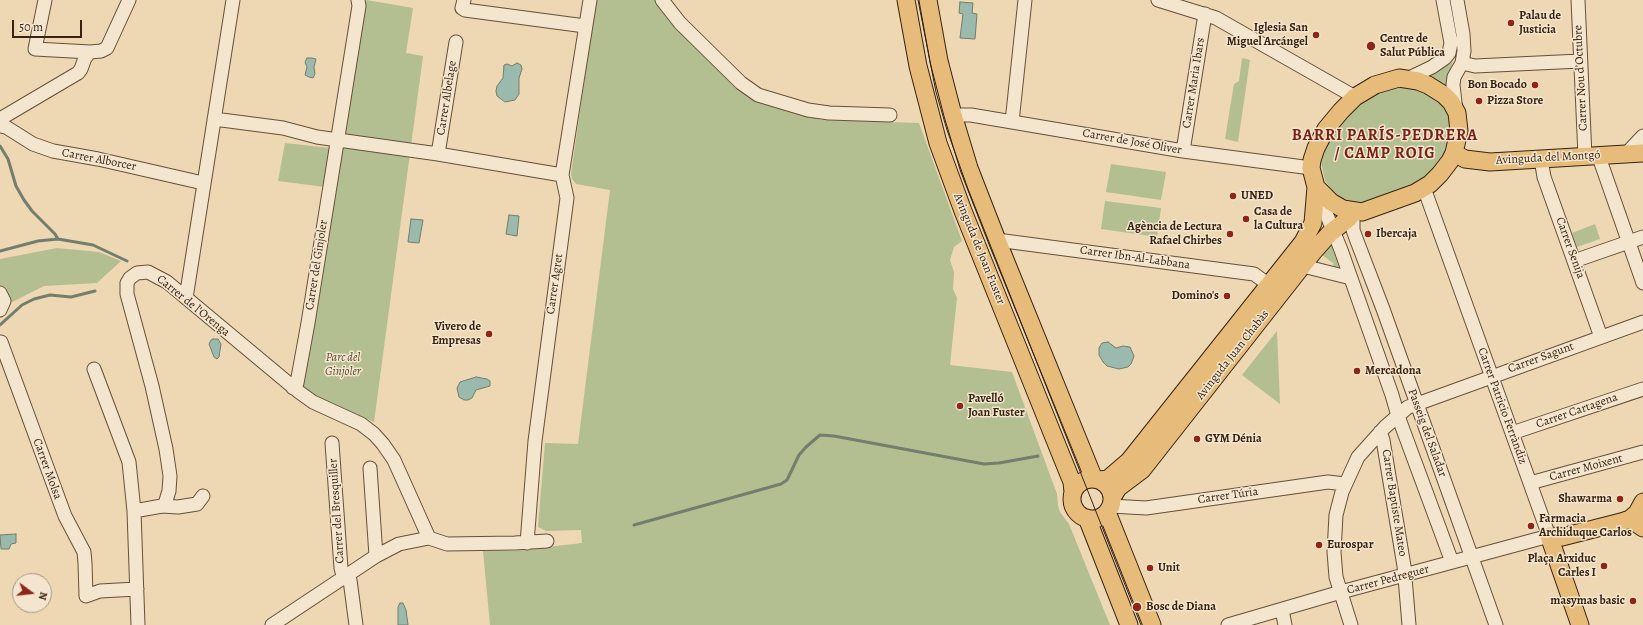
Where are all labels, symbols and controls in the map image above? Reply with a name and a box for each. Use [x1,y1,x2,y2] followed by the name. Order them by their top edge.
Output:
[1519,9,1561,37] place label: Palau de Justicia
[14,12,84,38] scale bar
[1506,18,1516,28] marker: Palau de Justicia
[19,19,43,35] text: 50 m
[1227,21,1308,49] place label: Iglesia San Miguel Arcángel
[1571,25,1591,131] street label: Carrer Nou d’Octubre
[1311,30,1321,40] marker: Iglesia San Miguel Arcángel
[1380,32,1445,60] place label: Centre de Salut Pública
[1180,37,1208,129] street label: Carrer Maria Ibars
[1365,40,1377,52] marker: Centre de Salut Pública
[434,60,460,136] street label: Carrer Albelage
[1467,78,1527,92] place label: Bon Bocado
[1530,80,1540,90] marker: Bon Bocado
[1487,94,1543,108] place label: Pizza Store
[1474,96,1484,106] marker: Pizza Store
[1081,126,1183,158] street label: Carrer de José Oliver
[1292,126,1478,164] district label: BARRI PARÍS-PEDRERA / CAMP ROIG
[60,146,138,174] street label: Carrer Alborcer
[1495,148,1601,168] street label: Avinguda del Montgó
[1241,189,1273,203] place label: UNED
[950,191,1008,307] street label: Avinguda de Joan Fuster
[1228,191,1238,201] marker: UNED
[1254,205,1303,233] place label: Casa de la Cultura
[1241,214,1251,224] marker: Casa de la Cultura
[1552,215,1588,281] street label: Carrer Senija
[303,219,331,311] street label: Carrer del Ginjoler
[1127,220,1222,248] place label: Agència de Lectura Rafael Chirbes
[1376,227,1417,241] place label: Ibercaja
[1225,229,1235,239] marker: Agència de Lectura Rafael Chirbes
[1363,229,1373,239] marker: Ibercaja
[1079,243,1191,273] street label: Carrer Ibn-Al-Labbana
[544,253,566,315] street label: Carrer Agret
[154,272,232,340] street label: Carrer de l'Orenga
[1172,289,1219,303] place label: Domino's
[1222,291,1232,301] marker: Domino's
[1194,307,1272,403] street label: Avinguda Juan Chabàs
[432,320,481,348] place label: Vivero de Empresas
[484,329,494,339] marker: Vivero de Empresas
[1506,339,1576,377] street label: Carrer Sagunt
[1474,346,1530,466] street label: Carrer Patricio Ferràndiz
[325,351,361,379] park label: Parc del Ginjoler
[1365,364,1421,378] place label: Mercadona
[1352,366,1362,376] marker: Mercadona
[1404,387,1450,479] street label: Passeig del Saladar
[1534,390,1620,432] street label: Carrer Cartagena
[968,392,1025,420] place label: Pavelló Joan Fuster
[955,401,965,411] marker: Pavelló Joan Fuster
[1205,432,1262,446] place label: GYM Dénia
[1192,434,1202,444] marker: GYM Dénia
[29,437,65,501] street label: Carrer Molsa
[1378,448,1410,558] street label: Carrer Baptiste Mateo
[1548,451,1624,485] street label: Carrer Moixent
[326,458,348,564] street label: Carrer del Bresquiller
[1197,485,1259,507] street label: Carrer Túria
[1558,492,1612,506] place label: Shawarma
[1615,494,1625,504] marker: Shawarma
[1539,512,1632,540] place label: Farmacia Archiduque Carlos
[1526,521,1536,531] marker: Farmacia Archiduque Carlos
[1327,538,1374,552] place label: Eurospar
[1314,540,1324,550] marker: Eurospar
[1527,552,1596,580] place label: Plaça Arxiduc Carles I
[1158,561,1180,575] place label: Unit
[1599,561,1609,571] marker: Plaça Arxiduc Carles I
[1345,562,1431,598] street label: Carrer Pedreguer
[1145,563,1155,573] marker: Unit
[12,573,52,613] north arrow
[35,590,51,602] text: N
[1550,594,1625,608] place label: masymas basic
[1628,596,1638,606] marker: masymas basic
[1146,600,1216,614] place label: Bosc de Diana
[1131,601,1143,613] marker: Bosc de Diana

